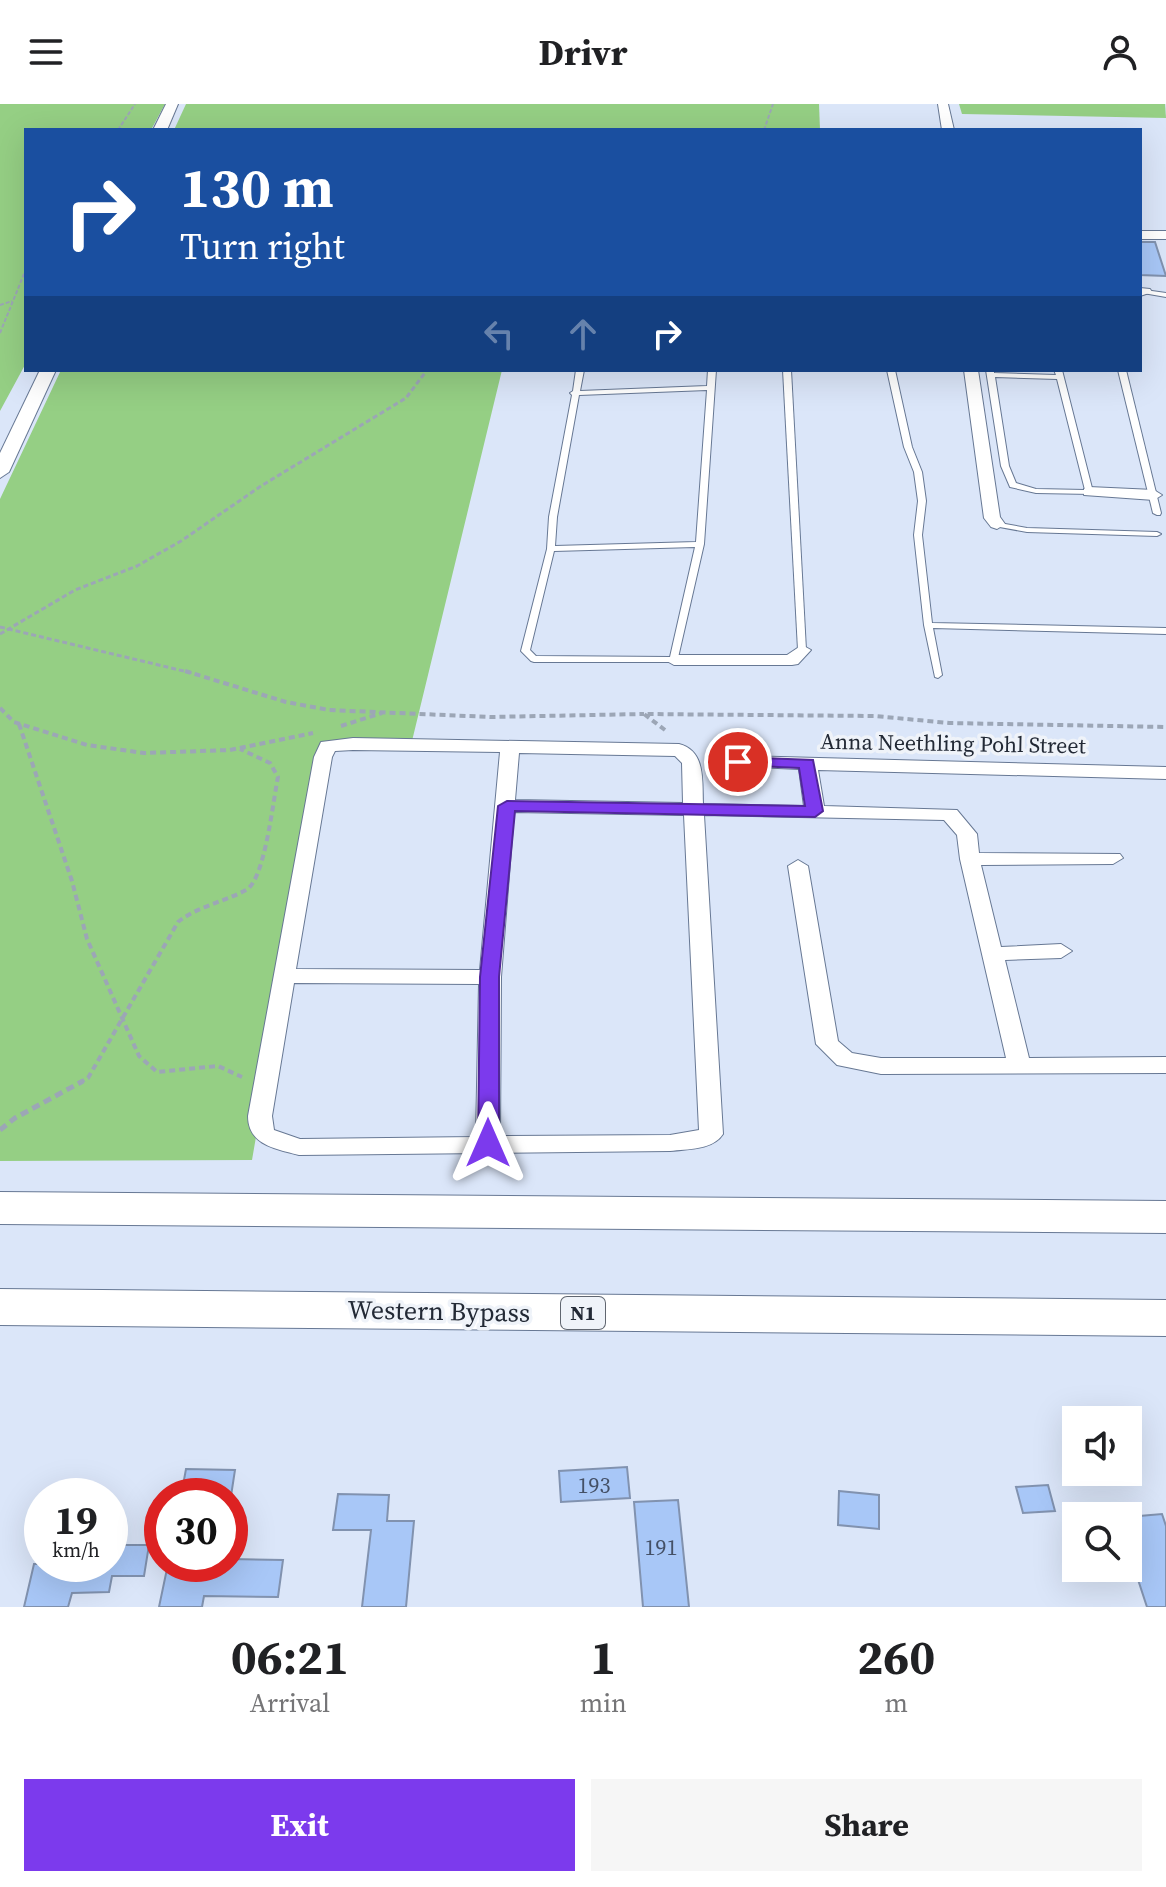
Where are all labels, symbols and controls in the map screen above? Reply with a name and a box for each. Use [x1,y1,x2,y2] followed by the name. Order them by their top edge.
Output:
[539,28,627,77] text: Drivr
[24,30,68,74] icon: menu
[1098,30,1142,74] icon: person
[180,149,334,226] text: 130 m
[48,160,152,264] icon: right
[180,222,345,271] text: Turn right
[477,312,521,356] icon: left
[561,312,605,356] icon: ahead
[645,312,689,356] icon: right
[820,726,1087,760] street label: Anna Neethling Pohl Street
[704,728,772,796] pin
[716,740,760,784] icon: arrive
[446,1101,530,1185] position arrow
[347,1291,531,1331] street label: Western Bypass
[561,1297,605,1329] road number: N1
[1062,1406,1142,1582] map controls
[1062,1406,1142,1486] button: sound
[577,1470,611,1500] house number: 193
[144,1478,248,1582] speed limit sign: 30
[54,1493,98,1547] text: 19
[1062,1502,1142,1582] button: search
[644,1532,678,1562] house number: 191
[52,1536,100,1564] text: km/h
[231,1624,349,1690] text: 06:21
[590,1624,616,1690] text: 1
[857,1624,935,1690] text: 260
[250,1685,330,1721] text: Arrival
[580,1685,627,1721] text: min
[885,1685,908,1721] text: m
[24,1779,575,1871] button: Exit
[591,1779,1142,1871] button: Share

